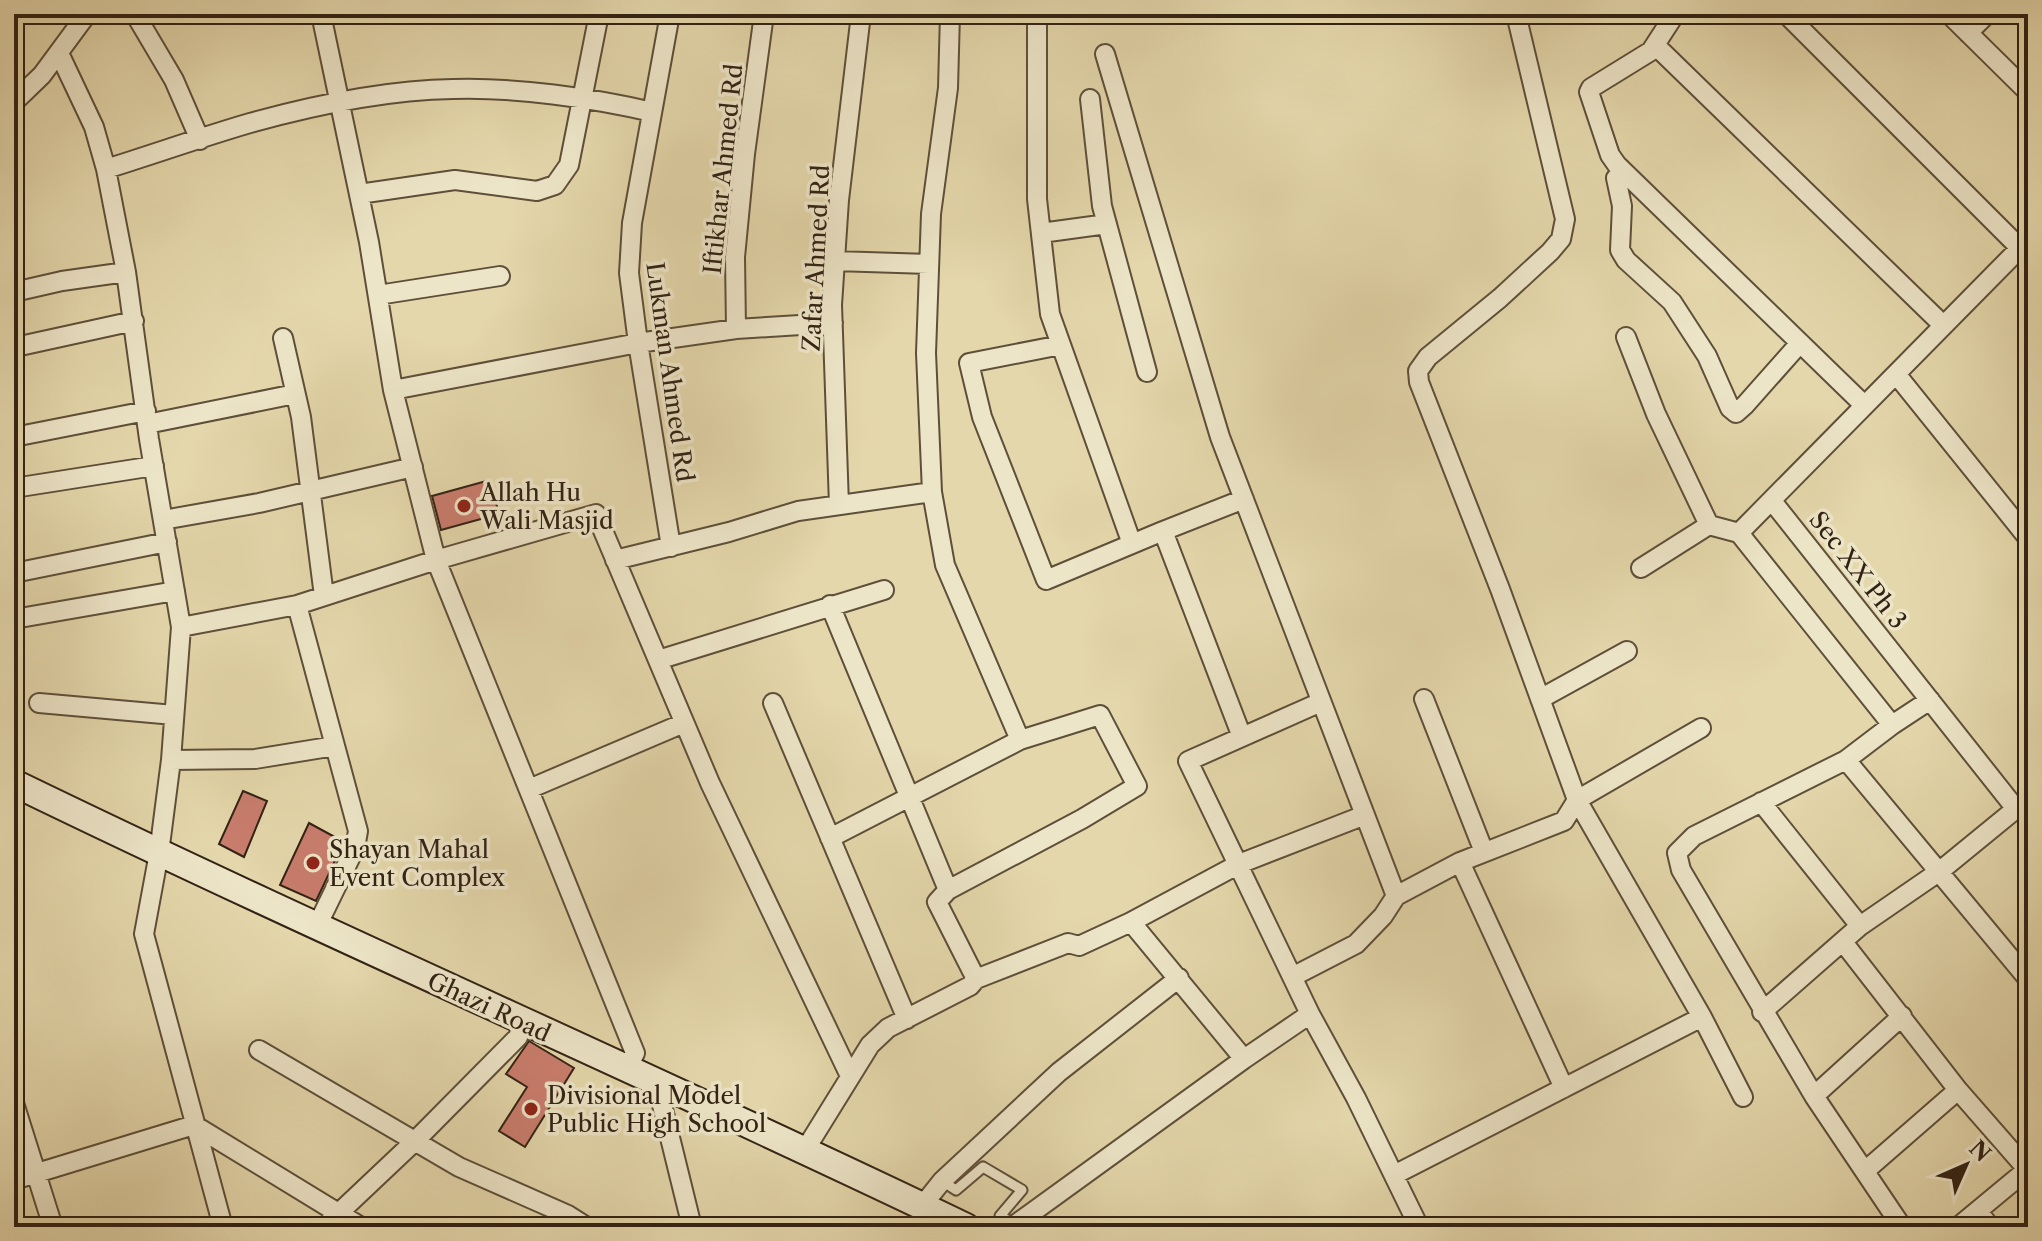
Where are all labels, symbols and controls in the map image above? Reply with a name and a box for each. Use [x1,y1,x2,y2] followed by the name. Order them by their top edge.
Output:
[698,62,749,276] street label: Iftikhar Ahmed Rd
[797,164,835,352] street label: Zafar Ahmed Rd
[640,260,700,484] street label: Lukman Ahmed Rd
[479,478,614,535] place label: Allah Hu Wali Masjid
[455,497,473,515] marker: Allah Hu Wali Masjid
[1803,506,1913,634] street label: Sec XX Ph 3
[329,835,505,892] place label: Shayan Mahal Event Complex
[304,854,322,872] marker: Shayan Mahal Event Complex
[423,966,555,1048] street label: Ghazi Road
[547,1081,766,1138] place label: Divisional Model Public High School
[522,1100,540,1118] marker: Divisional Model Public High School
[1926,1125,2006,1205] north arrow
[1963,1135,1996,1168] text: N

